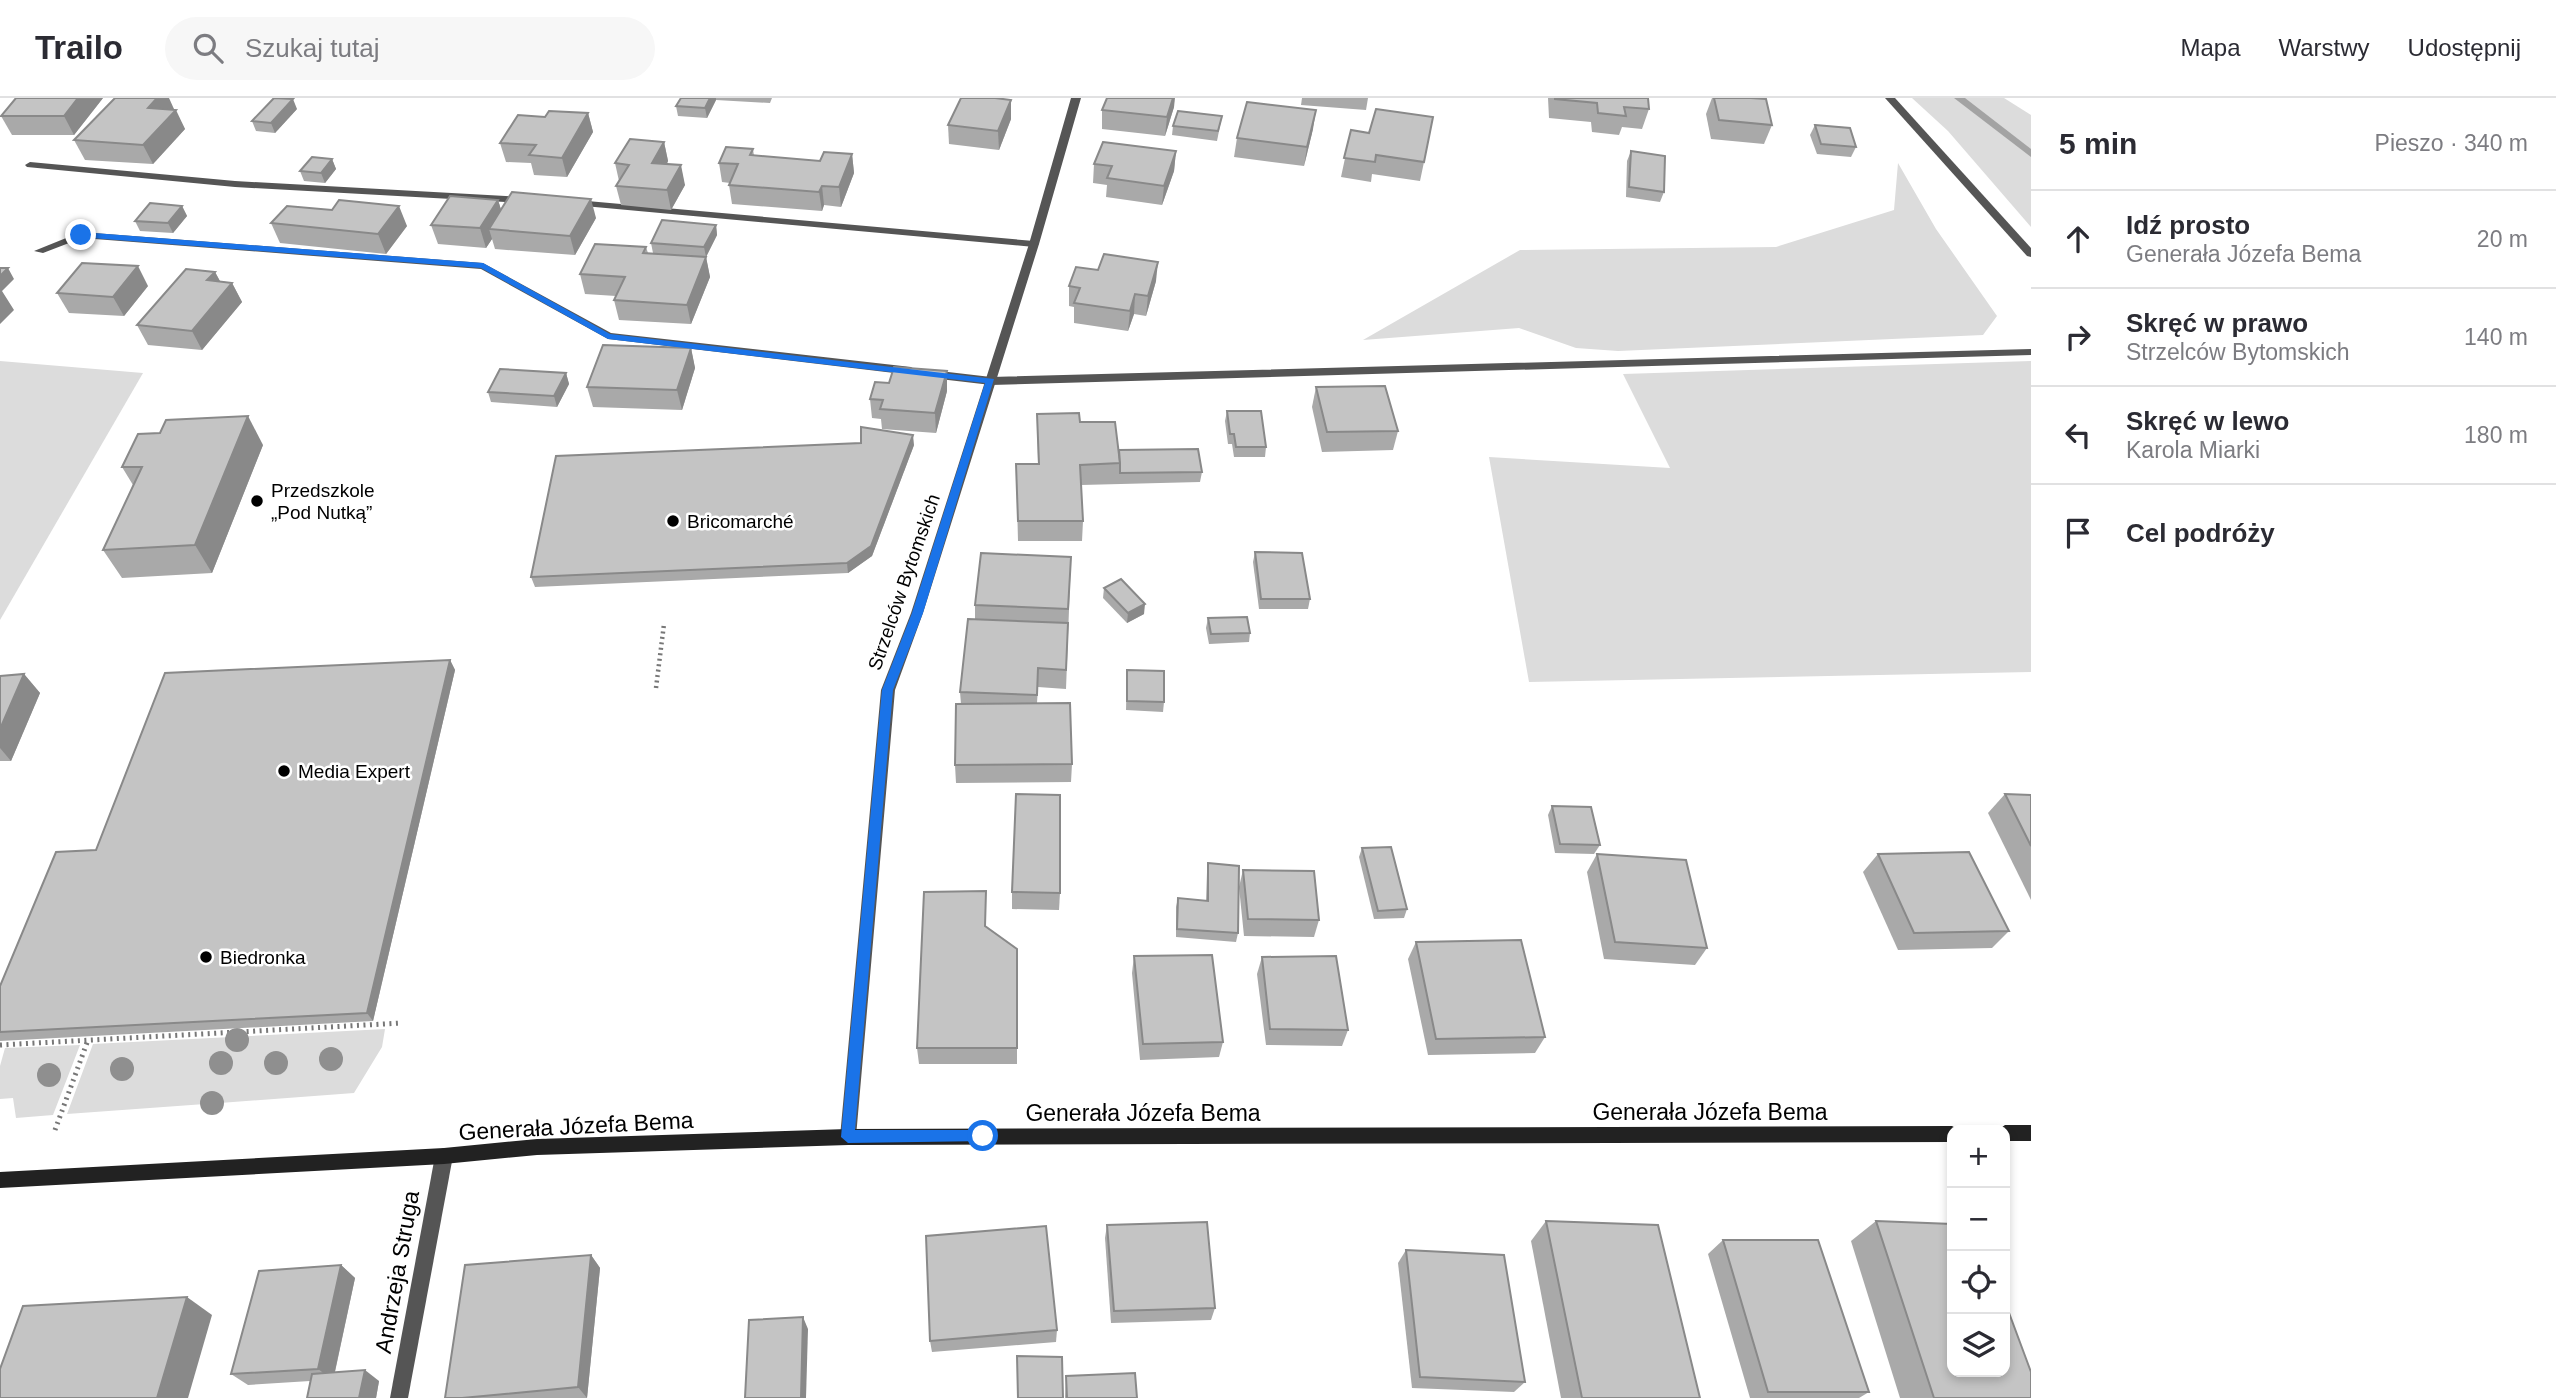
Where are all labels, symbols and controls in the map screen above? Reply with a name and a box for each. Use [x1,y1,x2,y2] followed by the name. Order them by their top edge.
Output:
[165,17,655,80] search box
[35,29,123,66] text: Trailo
[189,29,227,67] icon: search
[245,33,379,63] text: Szukaj tutaj
[2180,34,2240,61] text: Mapa
[2278,34,2370,61] text: Warstwy
[2408,34,2521,61] text: Udostępnij
[2059,127,2137,160] text: 5 min
[2375,130,2528,156] text: Pieszo · 340 m
[2126,210,2250,240] text: Idź prosto
[65,219,96,250] route end
[2059,220,2097,258] icon: ahead
[2477,226,2528,252] text: 20 m
[2126,241,2361,267] text: Generała Józefa Bema
[2126,308,2308,338] text: Skręć w prawo
[2059,318,2097,356] icon: right
[2464,324,2528,350] text: 140 m
[2126,339,2350,365] text: Strzelców Bytomskich
[2126,406,2289,436] text: Skręć w lewo
[2059,416,2097,454] icon: left
[2464,422,2528,448] text: 180 m
[2126,437,2260,463] text: Karola Miarki
[271,480,375,523] place label: Przedszkole „Pod Nutką”
[864,491,944,673] street label: Strzelców Bytomskich
[249,493,265,509] marker: Przedszkole „Pod Nutką”
[687,511,794,532] place label: Bricomarché
[665,513,681,529] marker: Bricomarché
[2059,514,2097,552] icon: arrive
[2126,518,2275,548] text: Cel podróży
[298,761,411,782] place label: Media Expert
[276,763,292,779] marker: Media Expert
[220,947,306,968] place label: Biedronka
[198,949,214,965] marker: Biedronka
[1592,1099,1828,1125] street label: Generała Józefa Bema
[1025,1100,1261,1126] street label: Generała Józefa Bema
[458,1107,694,1145] street label: Generała Józefa Bema
[967,1120,998,1151] route start
[1947,1125,2010,1377] map controls
[1947,1125,2010,1188] button: +
[370,1188,424,1355] street label: Andrzeja Struga
[1947,1188,2010,1251] button: −
[1947,1251,2010,1314] button: locate
[1947,1314,2010,1377] button: layers

